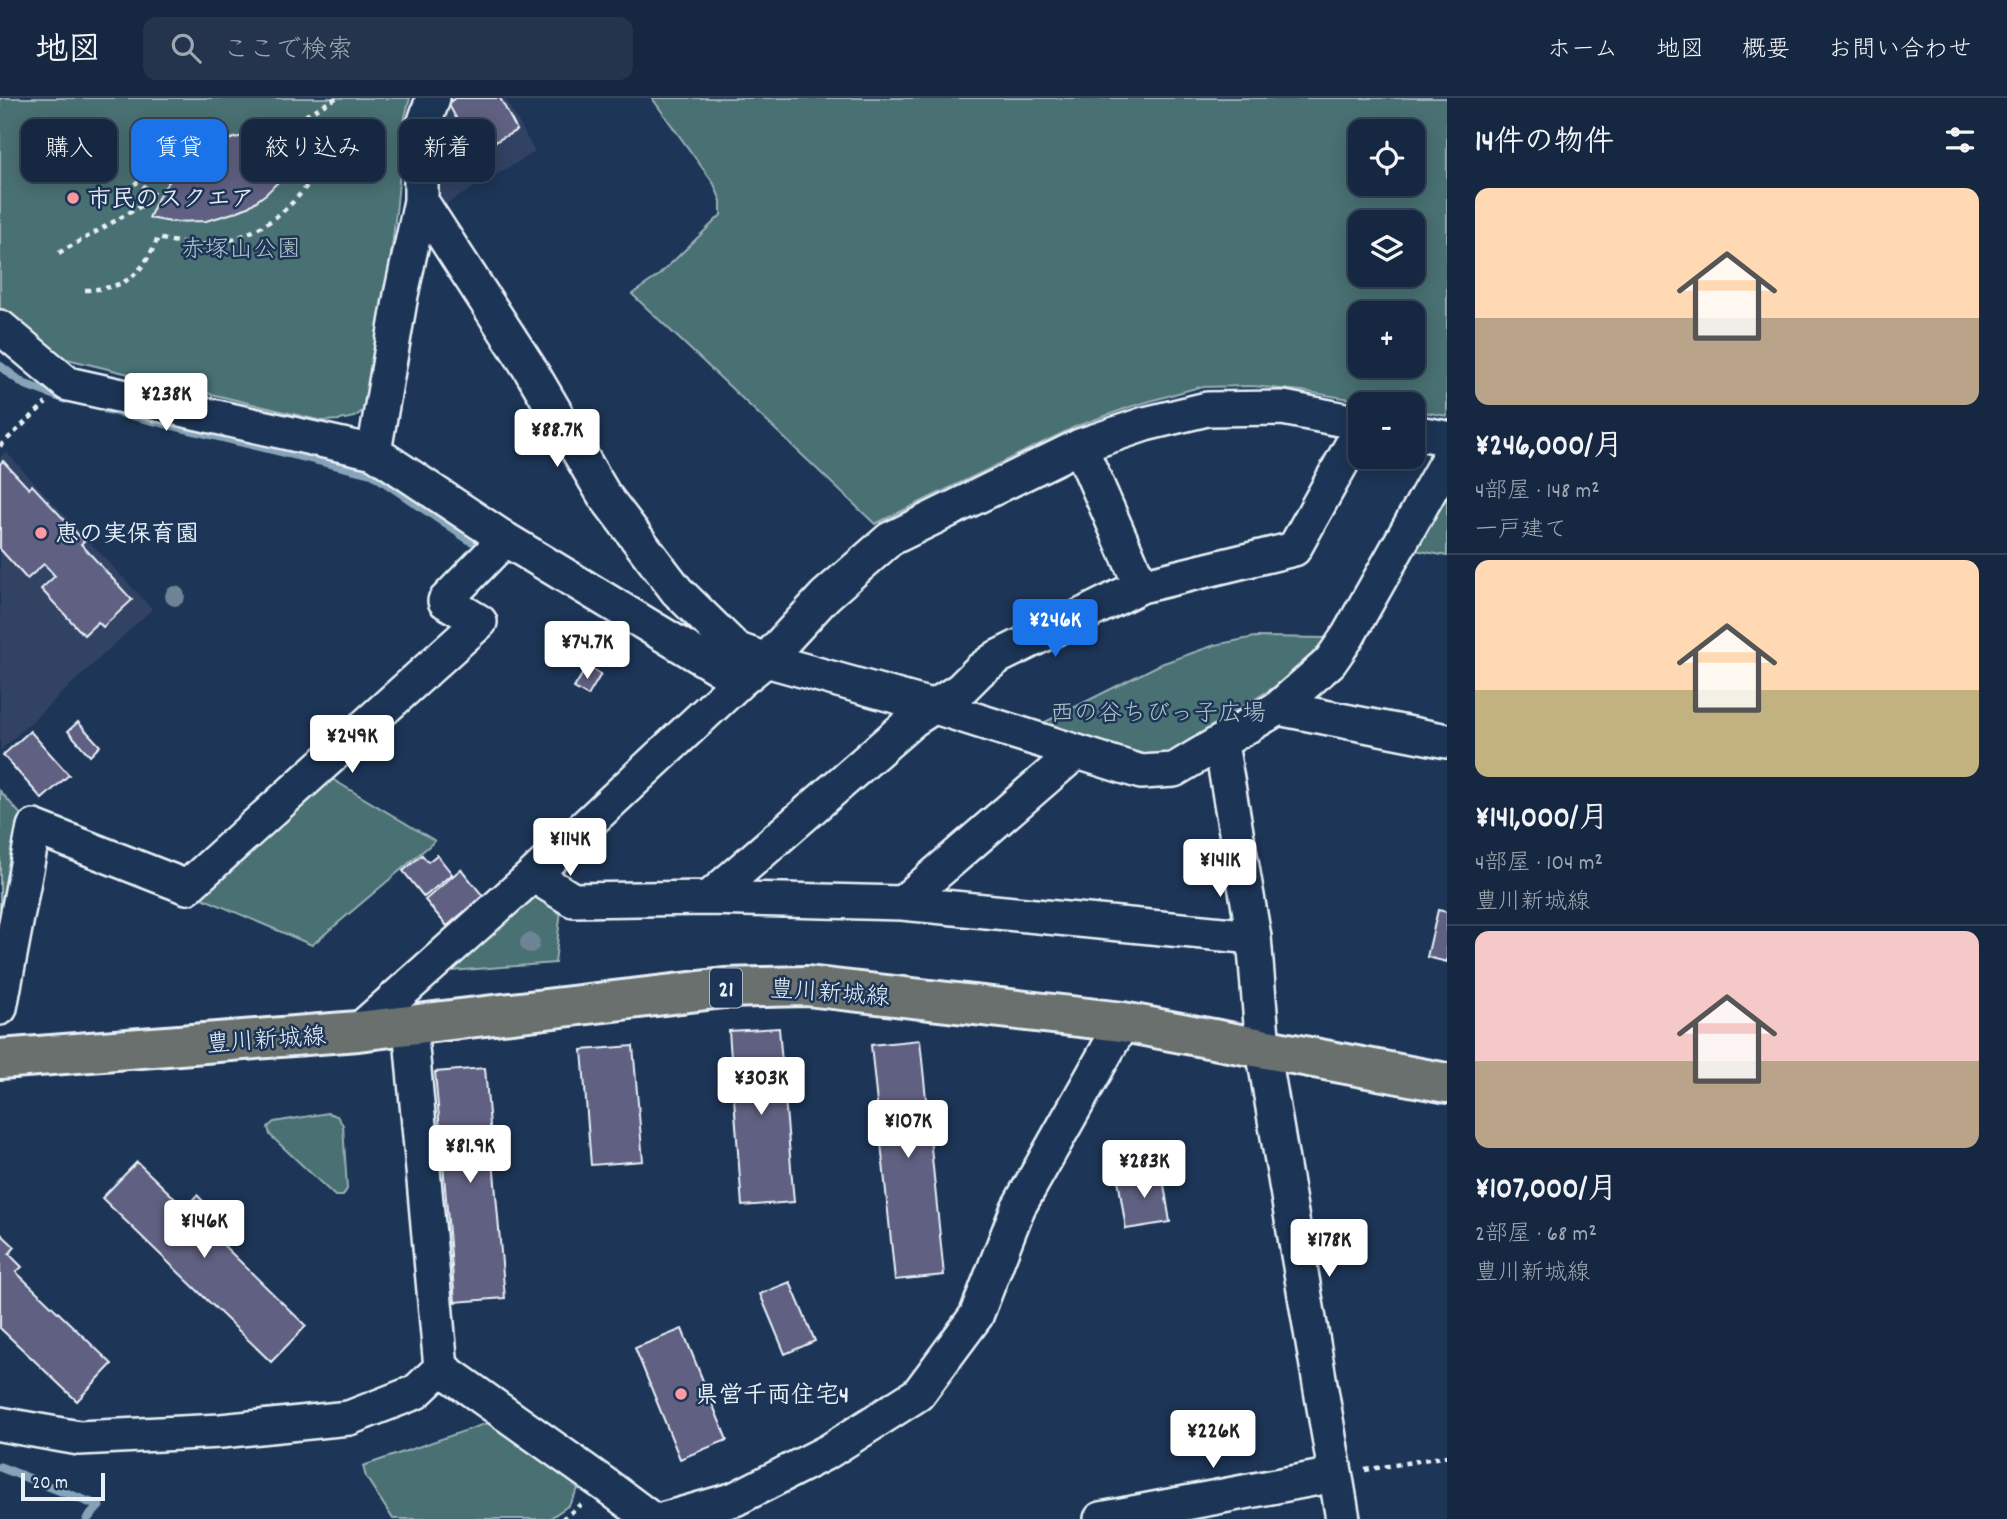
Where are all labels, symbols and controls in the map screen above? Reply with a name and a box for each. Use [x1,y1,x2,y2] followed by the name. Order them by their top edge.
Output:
[143,17,633,80] search box
[35,29,101,76] text: 地図
[167,29,205,67] icon: search
[223,33,353,70] text: ここで検索
[1547,34,1618,68] text: ホーム
[1656,34,1704,68] text: 地図
[1742,34,1790,68] text: 概要
[1828,34,1972,68] text: お問い合わせ
[21,119,117,182] chip: 購入
[131,119,227,182] chip: 賃貸
[241,119,385,182] chip: 絞り込み
[399,119,495,182] chip: 新着
[1348,119,1425,469] map controls
[1348,119,1425,196] button: locate
[1941,121,1979,159] icon: filters
[1475,123,1614,166] text: 14件の物件
[87,184,255,218] place label: 市民のスクエア
[65,190,81,206] marker: 市民のスクエア
[1348,210,1425,287] button: layers
[1664,233,1790,359] icon: home
[181,234,301,268] park label: 赤塚山公園
[1348,301,1425,378] button: +
[117,374,215,433] pin: ¥238K
[140,379,192,412] text: ¥238K
[1348,392,1425,469] button: −
[500,410,614,469] pin: ¥88.7K
[531,415,583,448] text: ¥88.7K
[1475,427,1623,470] text: ¥246,000/月
[1475,476,1600,509] text: 4部屋 · 148 m²
[1475,515,1567,548] text: 一戸建て
[55,519,199,553] place label: 恵の実保育園
[33,525,49,541] marker: 恵の実保育園
[1006,600,1104,659] pin: ¥246K
[1029,605,1081,638] text: ¥246K
[1664,605,1790,731] icon: home
[530,622,644,681] pin: ¥74.7K
[561,627,613,660] text: ¥74.7K
[1050,698,1266,732] park label: 西の谷ちびっ子広場
[303,716,401,775] pin: ¥249K
[326,721,378,754] text: ¥249K
[1475,799,1608,842] text: ¥141,000/月
[521,818,619,878] pin: ¥114K
[549,824,591,857] text: ¥114K
[1171,840,1269,899] pin: ¥141K
[1199,845,1241,878] text: ¥141K
[1475,848,1603,881] text: 4部屋 · 104 m²
[1475,887,1590,920] text: 豊川新城線
[710,968,742,1007] road number: 21
[769,974,891,1016] street label: 豊川新城線
[1664,976,1790,1102] icon: home
[205,1021,327,1063] street label: 豊川新城線
[712,1058,810,1117] pin: ¥303K
[734,1063,788,1096] text: ¥303K
[859,1100,957,1160] pin: ¥107K
[884,1106,932,1139] text: ¥107K
[413,1126,527,1185] pin: ¥81.9K
[445,1131,495,1164] text: ¥81.9K
[1095,1140,1193,1200] pin: ¥283K
[1118,1146,1170,1179] text: ¥283K
[1475,1170,1617,1213] text: ¥107,000/月
[155,1200,253,1260] pin: ¥146K
[180,1206,228,1239] text: ¥146K
[1475,1219,1597,1252] text: 2部屋 · 68 m²
[1280,1220,1378,1279] pin: ¥178K
[1307,1225,1351,1258] text: ¥178K
[1475,1258,1590,1291] text: 豊川新城線
[695,1380,849,1414] place label: 県営千両住宅4
[673,1386,689,1402] marker: 県営千両住宅4
[1164,1410,1262,1470] pin: ¥226K
[1186,1416,1240,1449] text: ¥226K
[21,1470,105,1502] scale bar
[32,1471,68,1498] text: 20 m

